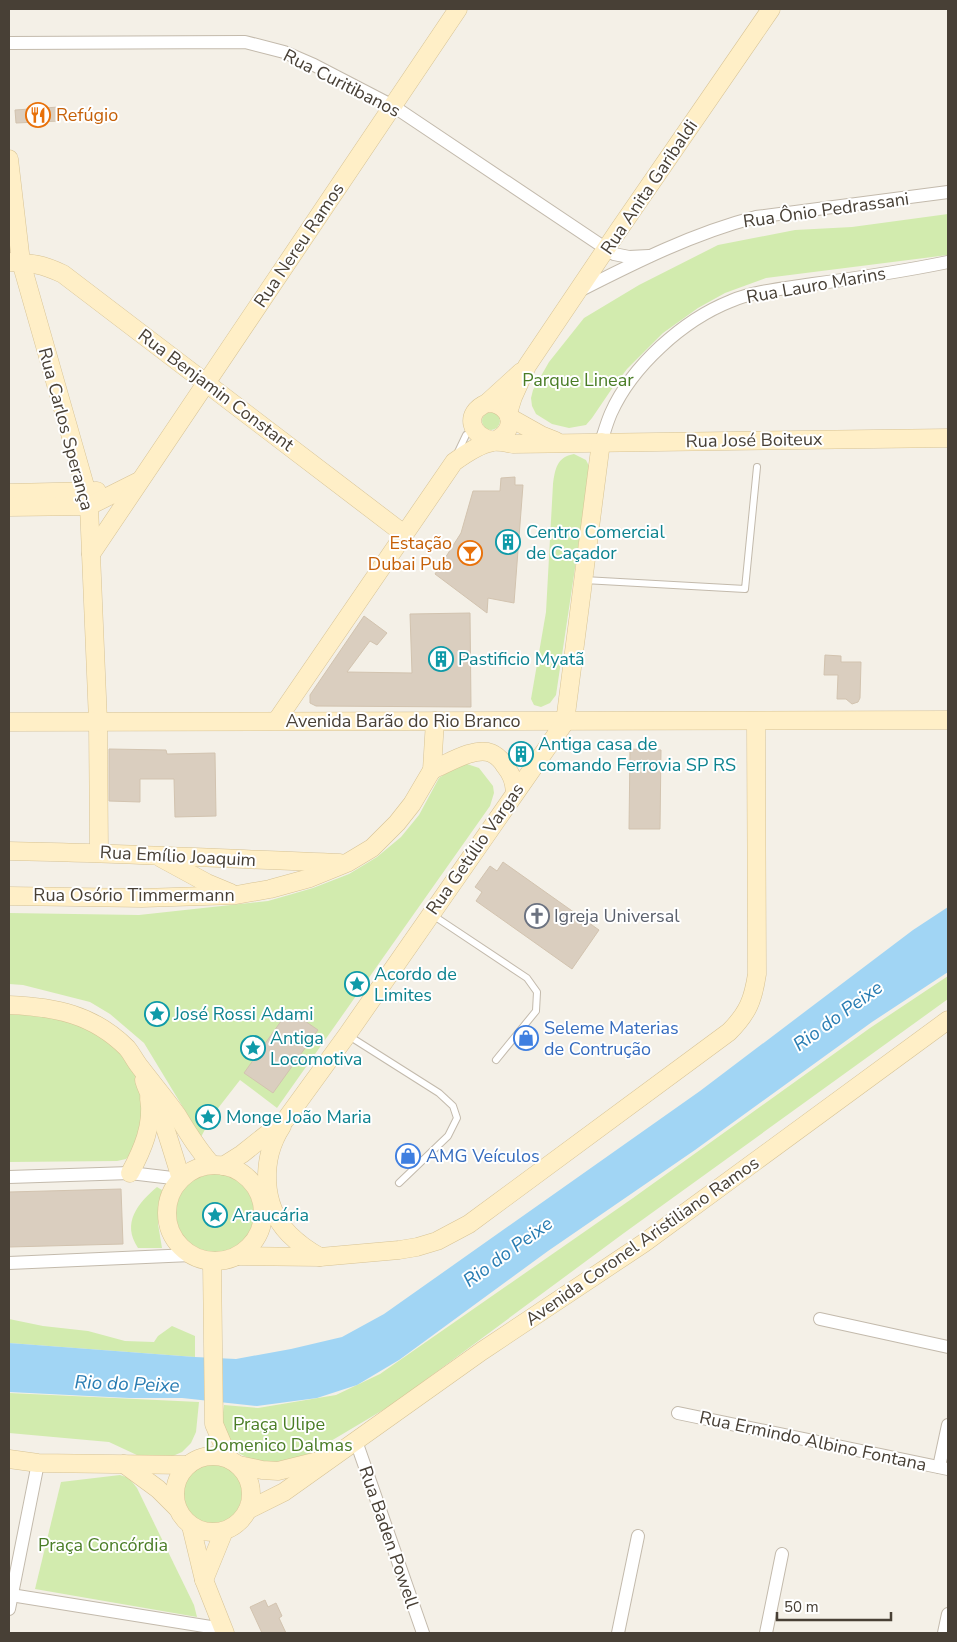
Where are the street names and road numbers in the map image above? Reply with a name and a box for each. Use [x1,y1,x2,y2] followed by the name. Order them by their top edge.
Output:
[279,43,405,123] street label: Rua Curitibanos
[595,115,703,259] street label: Rua Anita Garibaldi
[248,178,350,312] street label: Rua Nereu Ramos
[741,186,911,234] street label: Rua Ônio Pedrassani
[744,261,888,309] street label: Rua Lauro Marins
[133,323,299,457] street label: Rua Benjamin Constant
[33,345,99,513] street label: Rua Carlos Sperança
[685,427,823,453] street label: Rua José Boiteux
[285,709,521,733] street label: Avenida Barão do Rio Branco
[421,778,529,920] street label: Rua Getúlio Vargas
[99,840,257,872] street label: Rua Emílio Joaquim
[33,883,235,907] street label: Rua Osório Timmermann
[520,1151,764,1331] street label: Avenida Coronel Aristiliano Ramos
[697,1405,929,1477] street label: Rua Ermindo Albino Fontana
[353,1463,425,1612] street label: Rua Baden Powell

